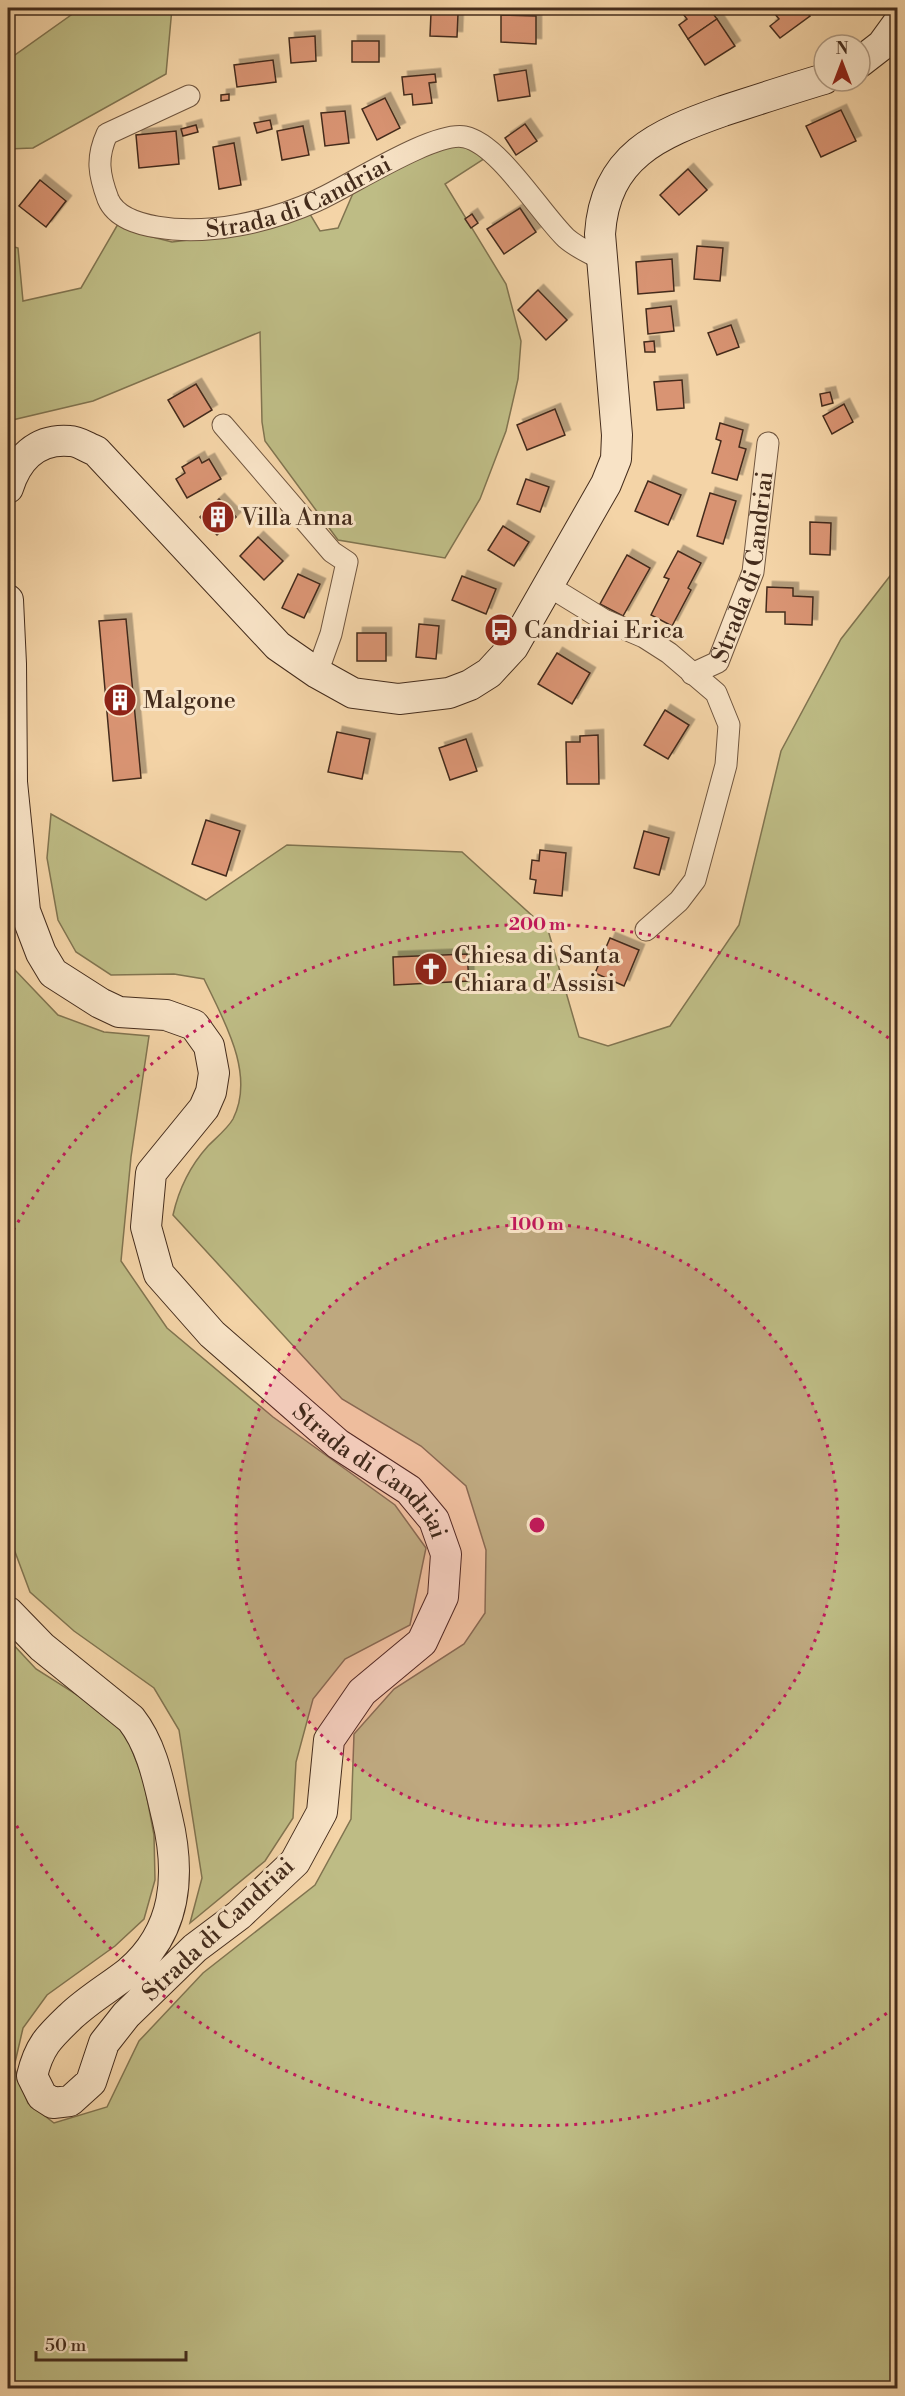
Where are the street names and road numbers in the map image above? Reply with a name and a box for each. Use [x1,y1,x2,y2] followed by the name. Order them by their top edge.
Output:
[204,150,397,245] street label: Strada di Candriai
[705,469,781,667] street label: Strada di Candriai
[286,1397,453,1543] street label: Strada di Candriai
[136,1851,301,2008] street label: Strada di Candriai

